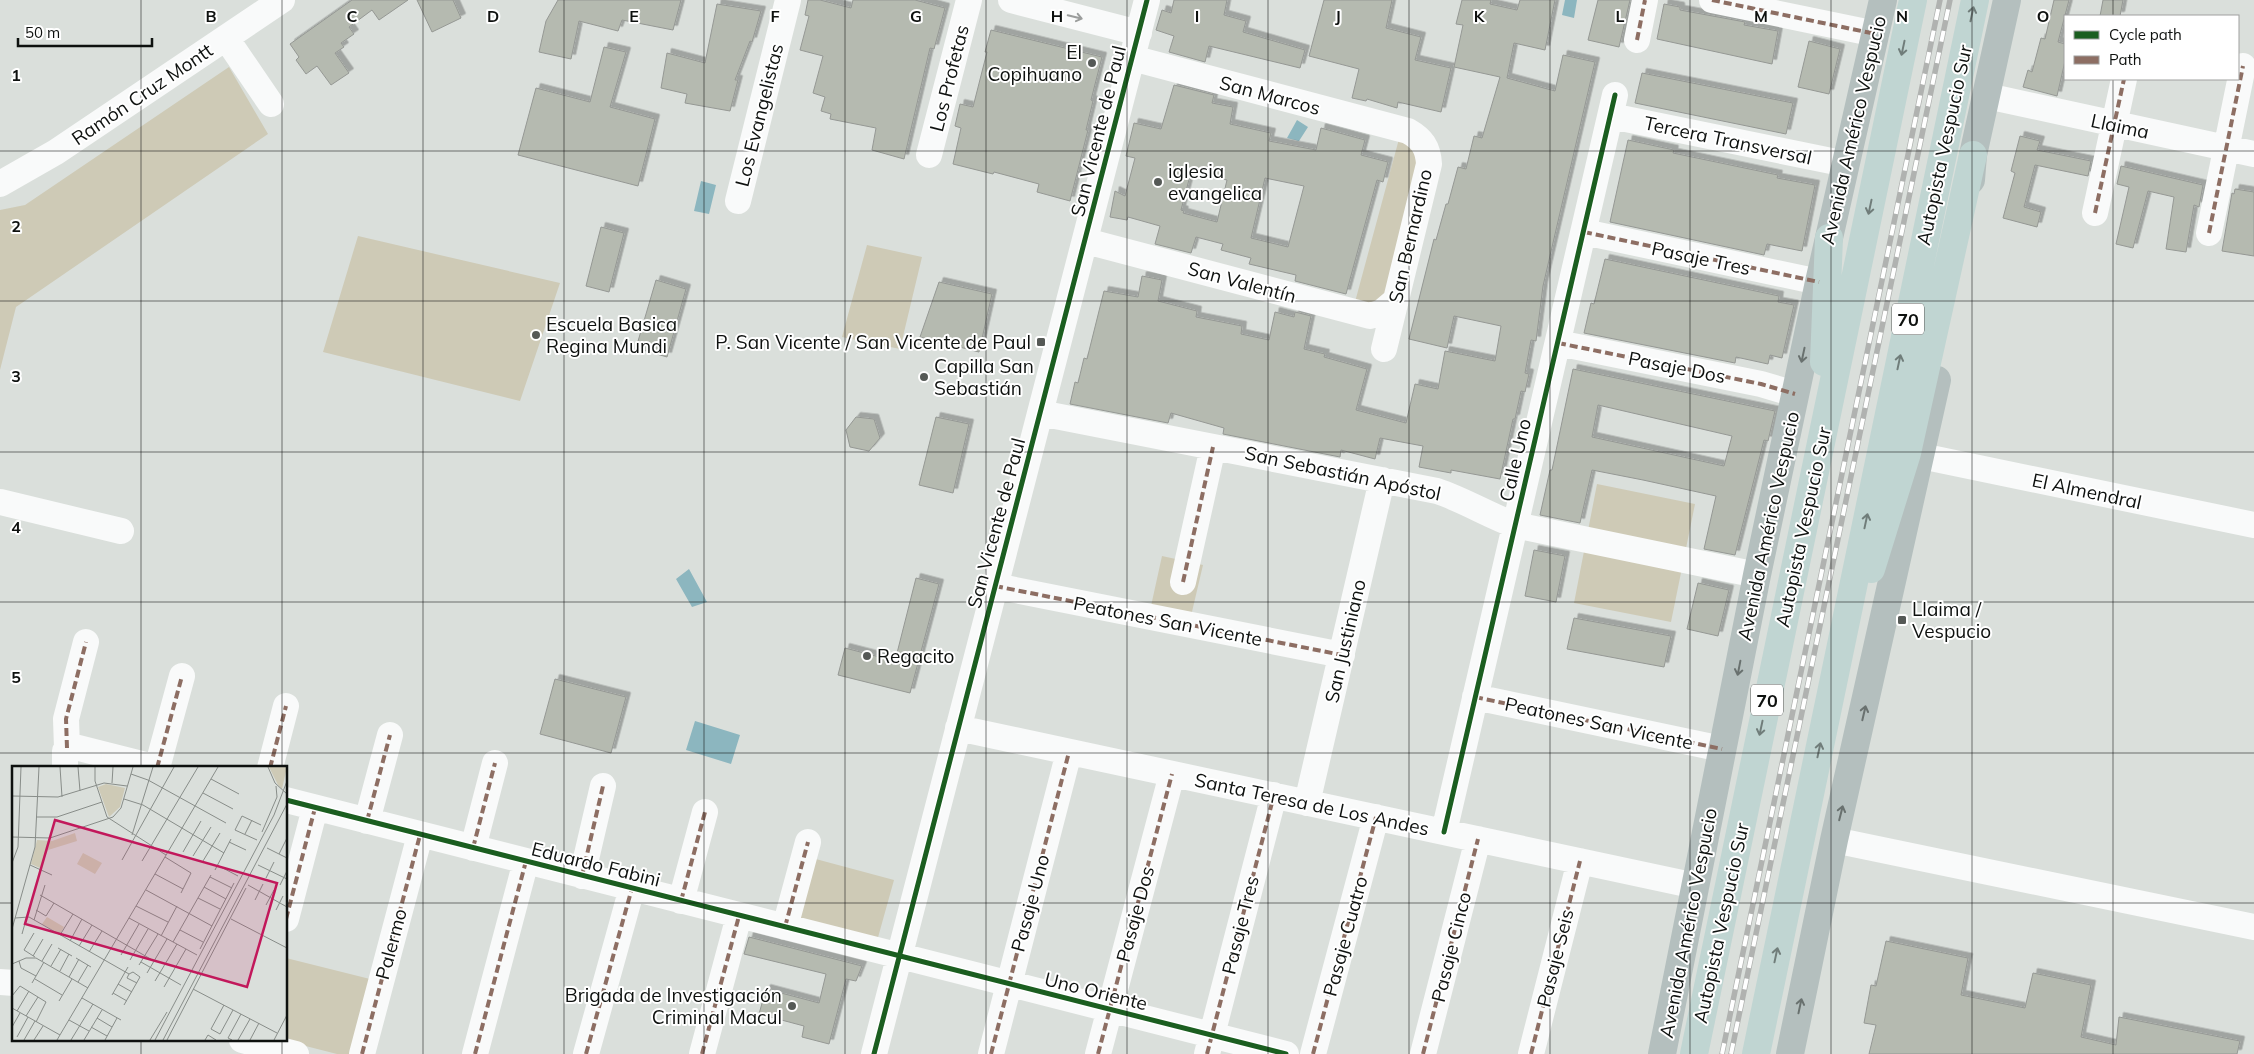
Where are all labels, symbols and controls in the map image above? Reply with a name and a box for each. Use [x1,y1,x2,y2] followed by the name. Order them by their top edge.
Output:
[205,6,217,26] text: B
[347,6,358,26] text: C
[487,6,499,26] text: D
[629,6,639,26] text: E
[770,6,780,26] text: F
[910,6,922,26] text: G
[1051,6,1063,26] text: H
[1195,6,1199,26] text: I
[1335,6,1341,26] text: J
[1474,6,1486,26] text: K
[1616,6,1625,26] text: L
[1754,6,1768,26] text: M
[1896,6,1908,26] text: N
[2037,6,2049,26] text: O
[1967,7,1977,23] one-way arrow
[1067,12,1083,22] one-way arrow
[1815,13,1891,247] street label: Avenida Américo Vespucio
[18,15,151,47] scale bar
[2064,15,2239,80] legend
[924,22,974,134] street label: Los Profetas
[25,23,60,42] text: 50 m
[2109,25,2182,44] text: Cycle path
[67,38,217,150] street label: Ramón Cruz Montt
[1898,39,1907,55] one-way arrow
[987,40,1082,86] place label: El Copihuano
[730,41,788,189] street label: Los Evangelistas
[1911,42,1977,247] street label: Autopista Vespucio Sur
[1065,43,1131,219] street label: San Vicente de Paul
[2109,50,2141,69] text: Path
[1086,57,1098,69] marker: El Copihuano
[11,65,21,85] text: 1
[1217,70,1323,120] street label: San Marcos
[2089,108,2151,144] street label: Llaima
[1642,110,1814,170] street label: Tercera Transversal
[1168,159,1262,205] place label: iglesia evangelica
[1383,167,1437,305] street label: San Bernardino
[1152,176,1164,188] marker: iglesia evangelica
[1865,198,1874,214] one-way arrow
[11,216,21,236] text: 2
[1649,236,1753,280] street label: Pasaje Tres
[1185,256,1299,308] street label: San Valentín
[1892,304,1924,334] road number: 70
[546,312,677,358] place label: Escuela Basica Regina Mundi
[530,329,542,341] marker: Escuela Basica Regina Mundi
[715,330,1031,354] place label: P. San Vicente / San Vicente de Paul
[1035,336,1047,348] marker: P. San Vicente / San Vicente de Paul
[1626,346,1728,388] street label: Pasaje Dos
[1798,347,1808,363] one-way arrow
[934,354,1034,400] place label: Capilla San Sebastián
[1895,354,1905,370] one-way arrow
[11,366,21,386] text: 3
[918,371,930,383] marker: Capilla San Sebastián
[1732,409,1804,643] street label: Avenida Américo Vespucio
[1494,416,1536,504] street label: Calle Uno
[1770,424,1836,629] street label: Autopista Vespucio Sur
[962,435,1030,611] street label: San Vicente de Paul
[1243,440,1443,506] street label: San Sebastián Apóstol
[2030,468,2144,514] street label: El Almendral
[1862,513,1872,529] one-way arrow
[11,517,21,537] text: 4
[1319,577,1371,705] street label: San Justiniano
[1072,591,1264,651] street label: Peatones San Vicente
[1912,597,1991,643] place label: Llaima / Vespucio
[1896,614,1908,626] marker: Llaima / Vespucio
[877,644,954,668] place label: Regacito
[861,650,873,662] marker: Regacito
[1733,660,1743,676] one-way arrow
[11,667,21,687] text: 5
[1751,684,1783,716] road number: 70
[1503,691,1695,755] street label: Peatones San Vicente
[1860,705,1869,721] one-way arrow
[1756,719,1766,735] one-way arrow
[1814,743,1824,759] one-way arrow
[12,766,288,1042] inset map
[1193,767,1431,841] street label: Santa Teresa de Los Andes
[1654,806,1722,1040] street label: Avenida Américo Vespucio
[1837,806,1846,822] one-way arrow
[1688,820,1754,1025] street label: Autopista Vespucio Sur
[529,836,663,892] street label: Eduardo Fabini
[1005,852,1055,954] street label: Pasaje Uno
[1111,863,1159,965] street label: Pasaje Dos
[1216,873,1264,977] street label: Pasaje Tres
[1317,873,1373,999] street label: Pasaje Cuatro
[1426,889,1476,1005] street label: Pasaje Cinco
[370,906,412,982] street label: Palermo
[1531,907,1579,1009] street label: Pasaje Seis
[1772,947,1781,963] one-way arrow
[1042,967,1150,1015] street label: Uno Oriente
[565,983,782,1029] place label: Brigada de Investigación Criminal Macul
[1796,999,1805,1015] one-way arrow
[786,1000,798,1012] marker: Brigada de Investigación Criminal Macul

